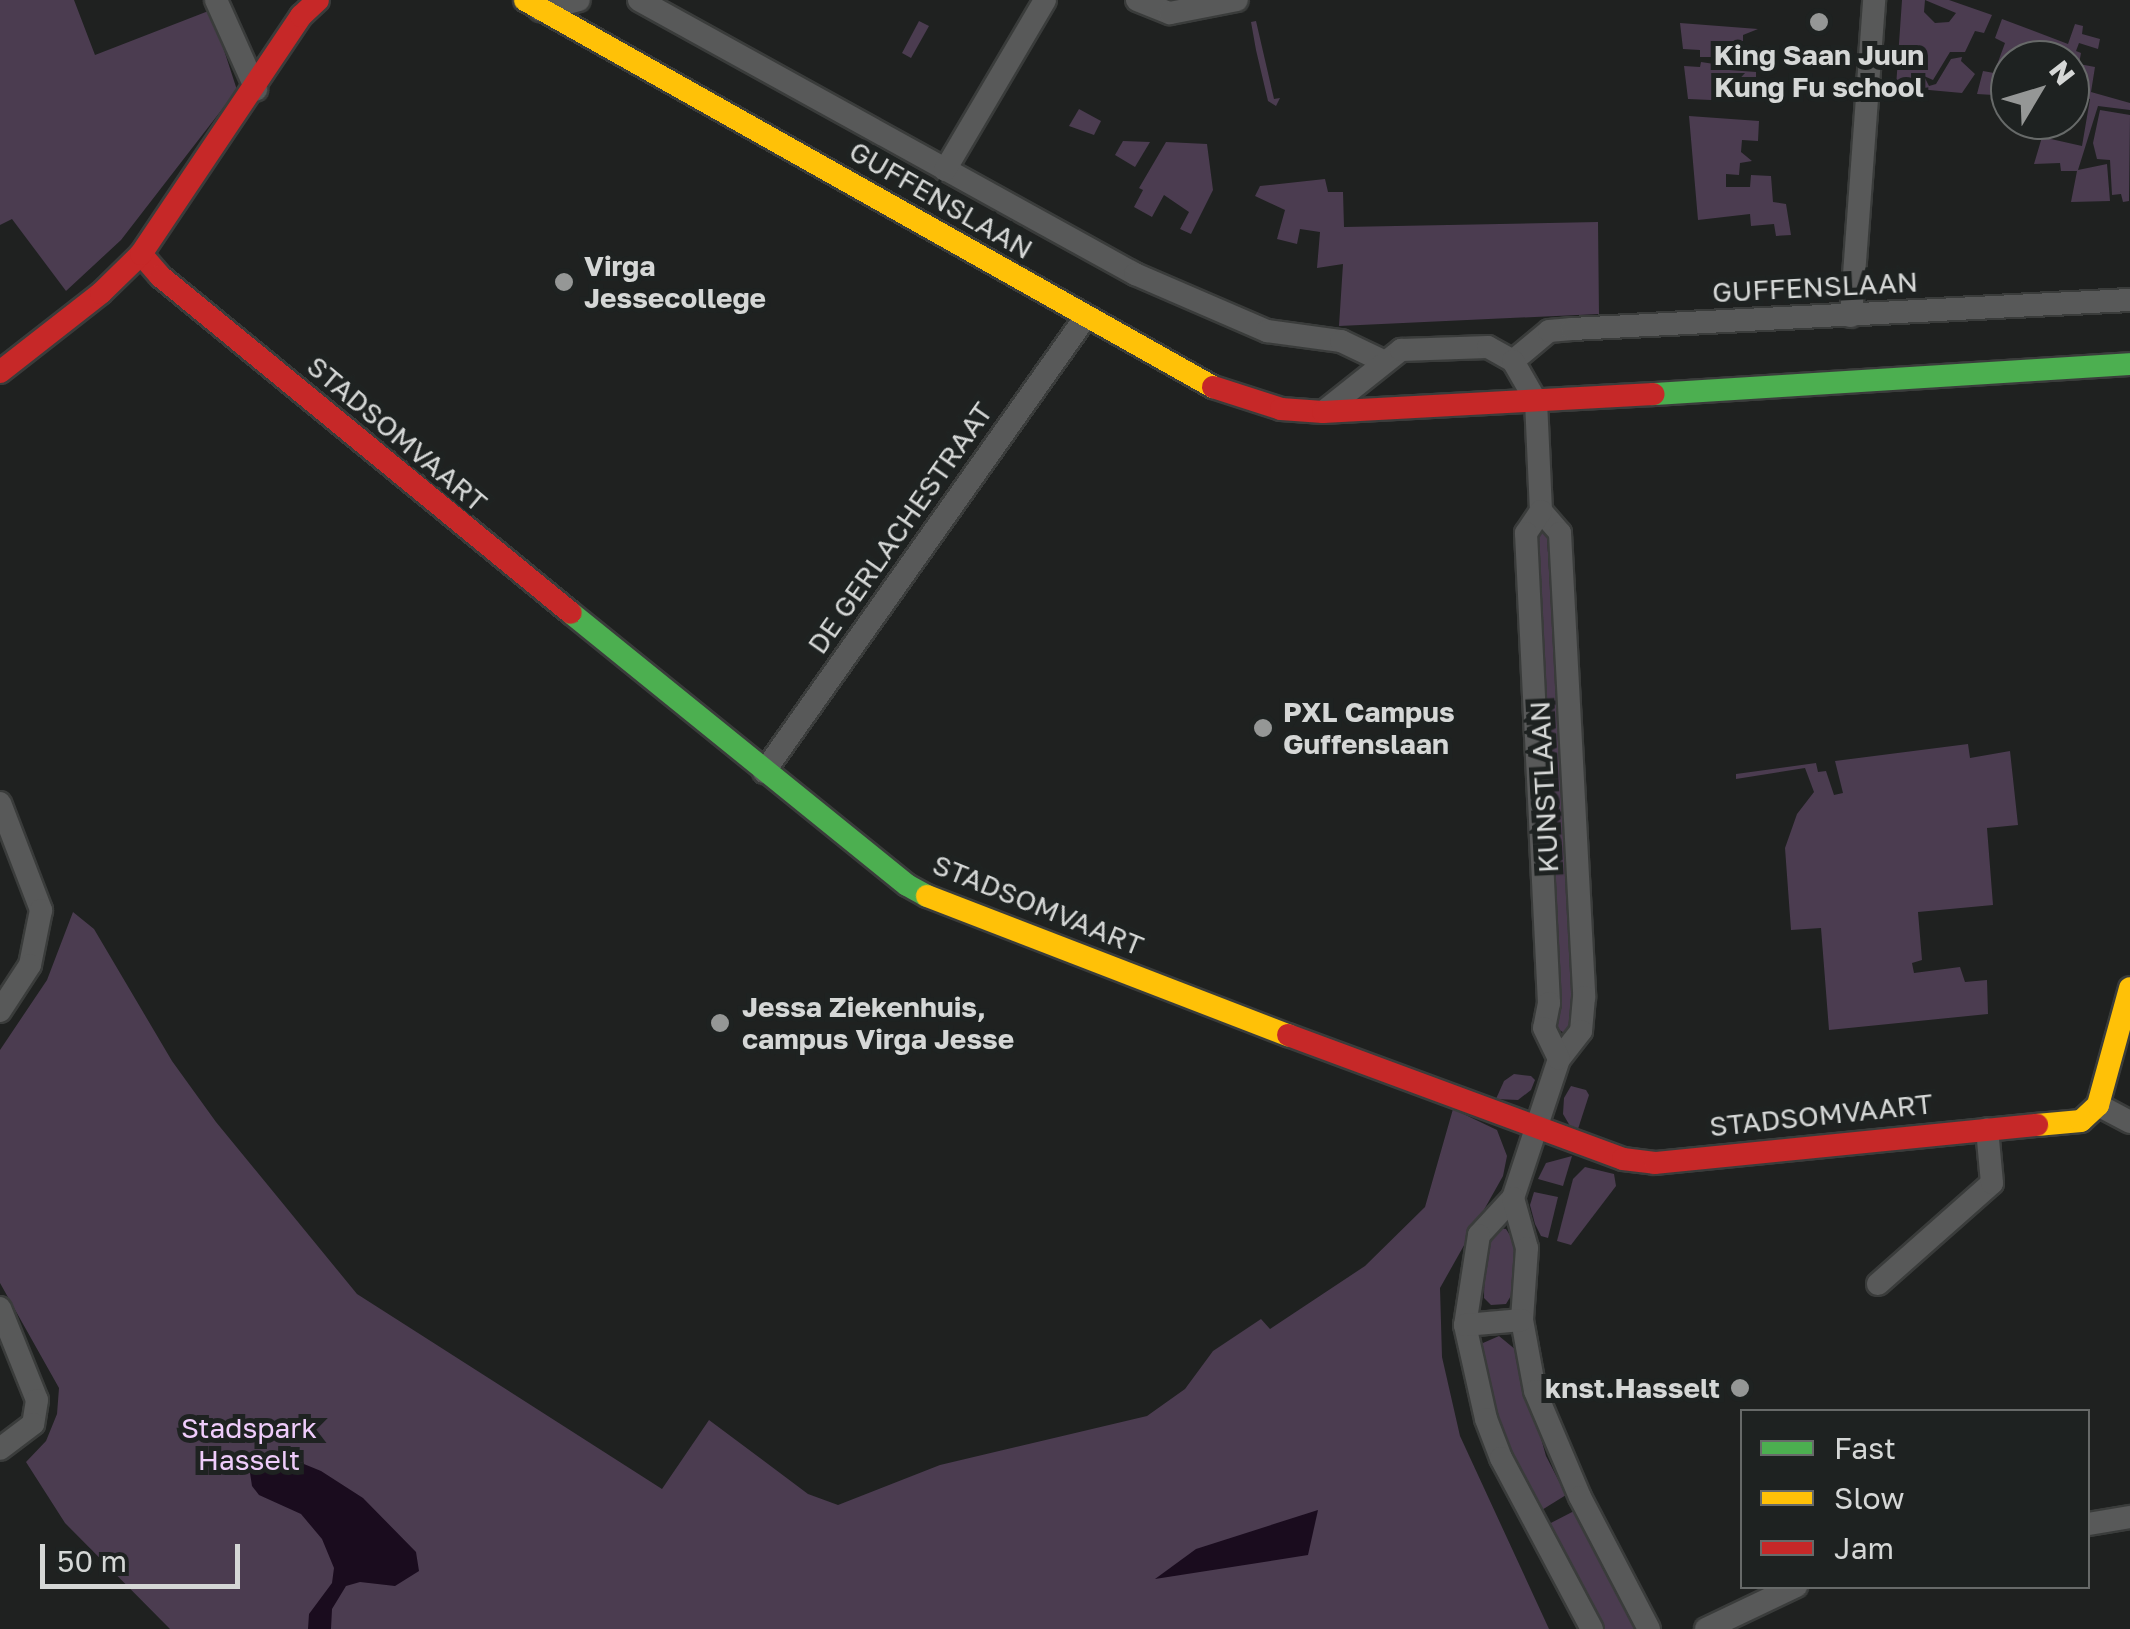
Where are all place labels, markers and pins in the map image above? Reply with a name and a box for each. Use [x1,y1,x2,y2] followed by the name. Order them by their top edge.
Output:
[1808,11,1830,33] marker: King Saan Juun Kung Fu school
[1714,38,1924,104] place label: King Saan Juun Kung Fu school
[584,249,766,315] place label: Virga Jessecollege
[553,271,575,293] marker: Virga Jessecollege
[1283,695,1455,761] place label: PXL Campus Guffenslaan
[1252,717,1274,739] marker: PXL Campus Guffenslaan
[742,990,1014,1056] place label: Jessa Ziekenhuis, campus Virga Jesse
[707,1010,733,1036] marker: Jessa Ziekenhuis, campus Virga Jesse
[1545,1371,1720,1405] place label: knst.Hasselt
[1729,1377,1751,1399] marker: knst.Hasselt

